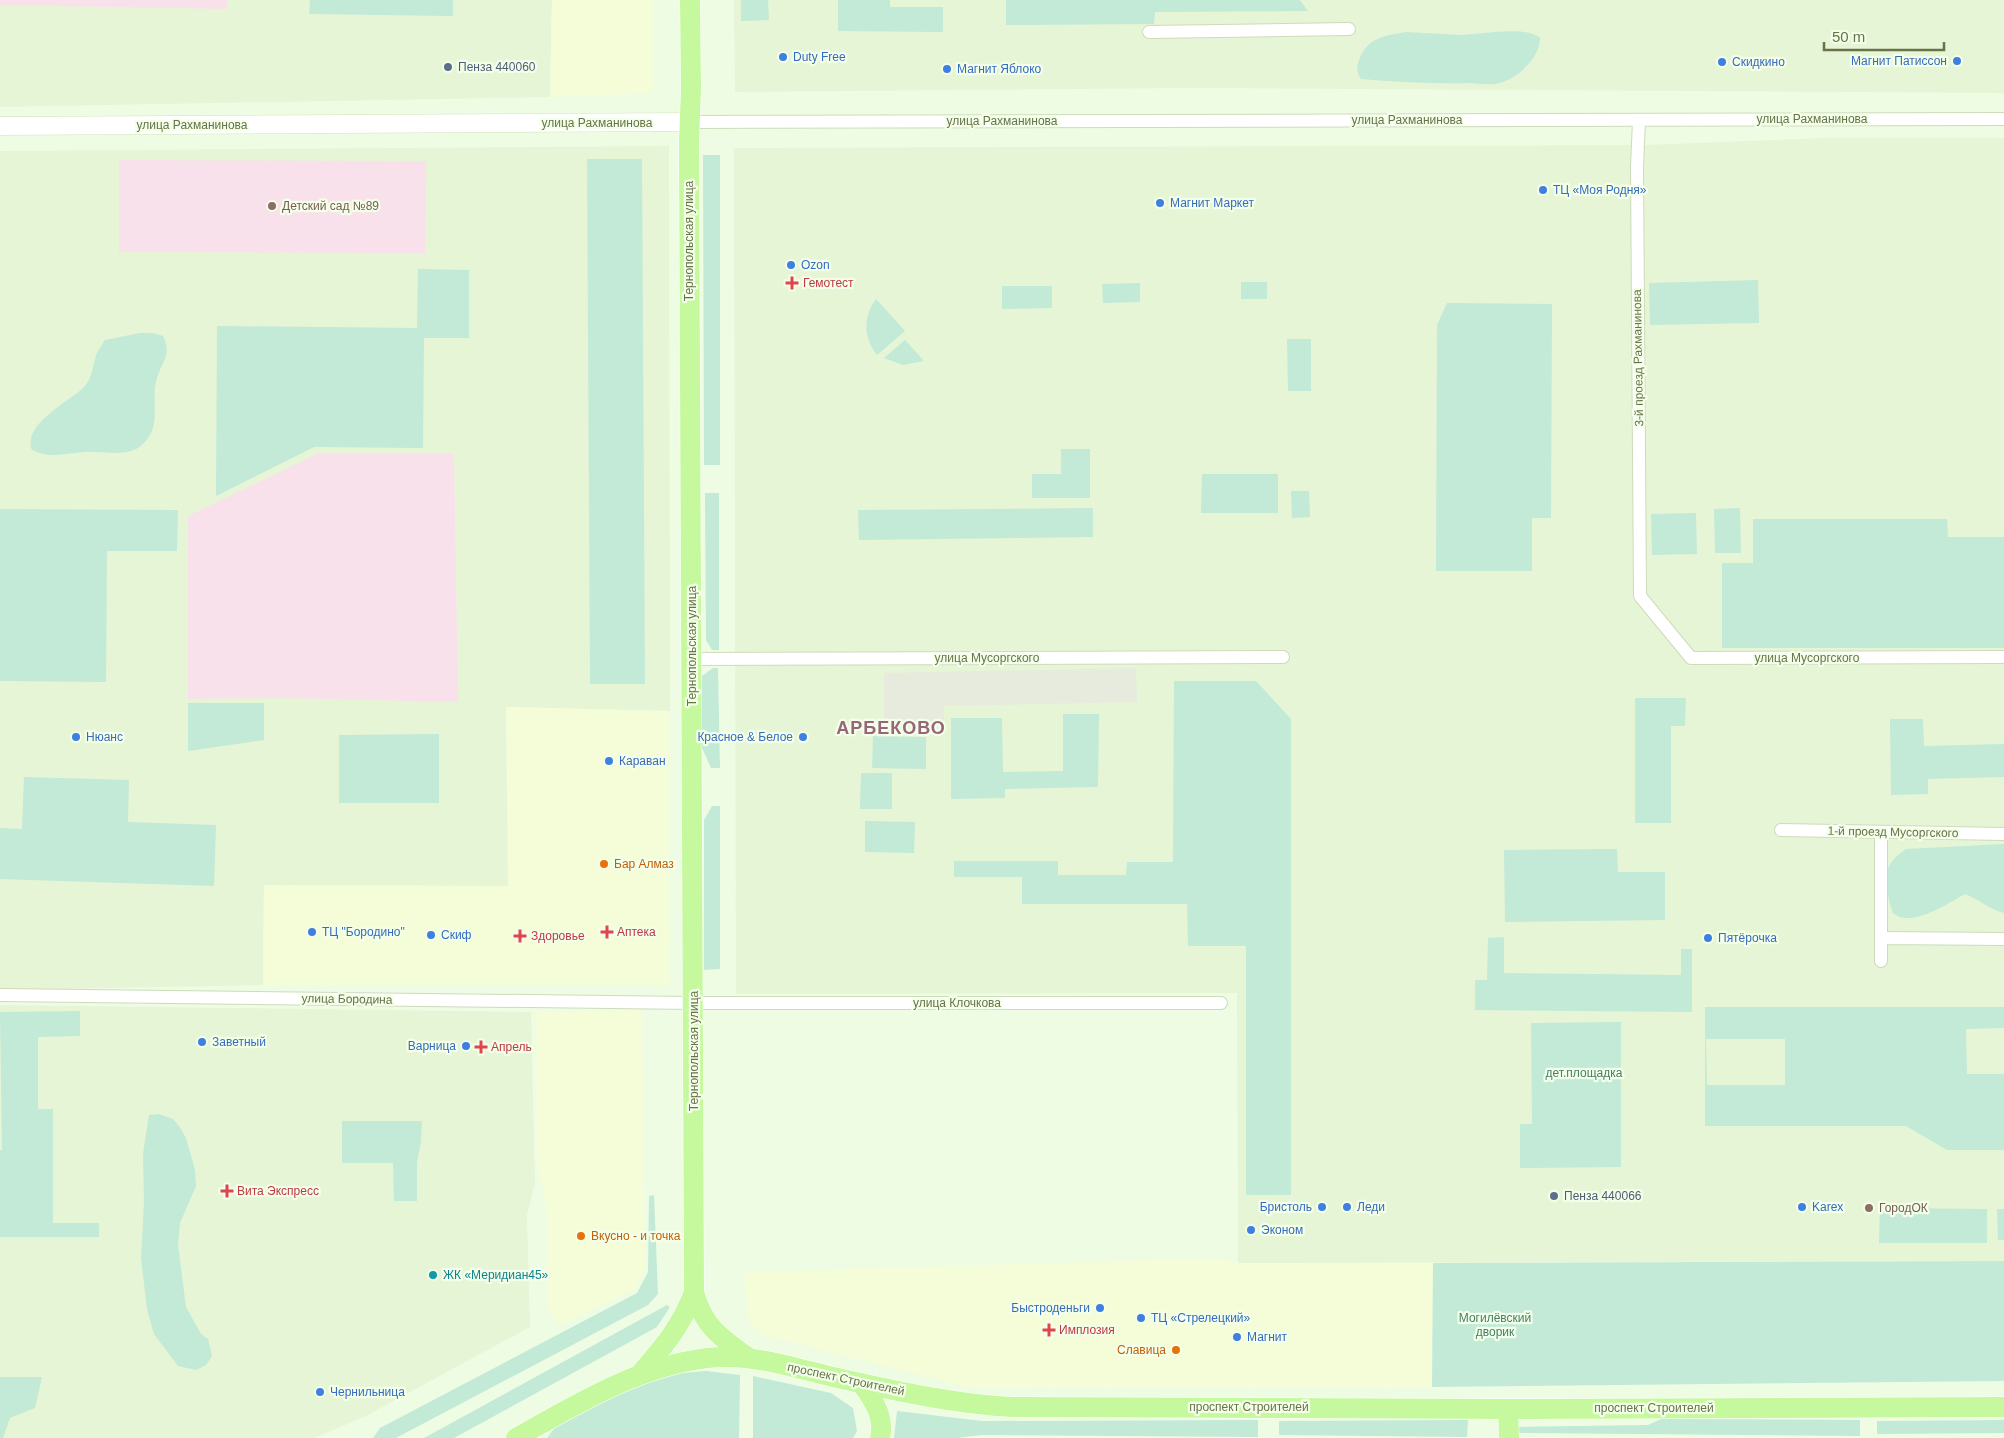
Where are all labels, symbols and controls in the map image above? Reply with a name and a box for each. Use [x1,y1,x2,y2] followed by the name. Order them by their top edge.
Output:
[1824,20,1944,52] scale bar
[1832,28,1865,45] text: 50 m
[793,50,846,64] place label: Duty Free
[777,51,789,63] marker: Duty Free
[1851,54,1947,68] place label: Магнит Патиссон
[1732,55,1785,69] place label: Скидкино
[1951,55,1963,67] marker: Магнит Патиссон
[1716,56,1728,68] marker: Скидкино
[458,60,536,74] place label: Пенза 440060
[442,61,454,73] marker: Пенза 440060
[957,62,1042,76] place label: Магнит Яблоко
[941,63,953,75] marker: Магнит Яблоко
[1756,112,1868,126] street label: улица Рахманинова
[1351,113,1463,127] street label: улица Рахманинова
[946,114,1058,128] street label: улица Рахманинова
[541,116,653,130] street label: улица Рахманинова
[136,118,248,132] street label: улица Рахманинова
[682,180,696,301] street label: Тернопольская улица
[1553,183,1647,197] place label: ТЦ «Моя Родня»
[1537,184,1549,196] marker: ТЦ «Моя Родня»
[1170,196,1254,210] place label: Магнит Маркет
[1154,197,1166,209] marker: Магнит Маркет
[282,199,379,213] place label: Детский сад №89
[266,200,278,212] marker: Детский сад №89
[801,258,830,272] place label: Ozon
[785,259,797,271] marker: Ozon
[785,276,799,290] marker: Гемотест
[803,276,854,290] place label: Гемотест
[1630,289,1646,427] street label: 3-й проезд Рахманинова
[685,585,699,706] street label: Тернопольская улица
[935,651,1040,665] street label: улица Мусоргского
[1755,651,1860,665] street label: улица Мусоргского
[836,718,946,738] district label: АРБЕКОВО
[86,730,123,744] place label: Нюанс
[697,730,793,744] place label: Красное & Белое
[70,731,82,743] marker: Нюанс
[797,731,809,743] marker: Красное & Белое
[619,754,666,768] place label: Караван
[603,755,615,767] marker: Караван
[1827,824,1959,840] street label: 1-й проезд Мусоргского
[614,857,674,871] place label: Бар Алмаз
[598,858,610,870] marker: Бар Алмаз
[322,925,405,939] place label: ТЦ "Бородино"
[617,925,656,939] place label: Аптека
[306,926,318,938] marker: ТЦ "Бородино"
[601,926,613,938] marker: Аптека
[441,928,472,942] place label: Скиф
[425,929,437,941] marker: Скиф
[513,929,527,943] marker: Здоровье
[531,929,585,943] place label: Здоровье
[1718,931,1777,945] place label: Пятёрочка
[1702,932,1714,944] marker: Пятёрочка
[687,990,701,1111] street label: Тернопольская улица
[301,991,393,1007] street label: улица Бородина
[913,996,1001,1010] street label: улица Клочкова
[212,1035,266,1049] place label: Заветный
[196,1036,208,1048] marker: Заветный
[408,1039,456,1053] place label: Варница
[460,1040,472,1052] marker: Варница
[491,1040,532,1054] place label: Апрель
[475,1041,487,1053] marker: Апрель
[1546,1066,1623,1080] park label: дет.площадка
[237,1184,319,1198] place label: Вита Экспресс
[221,1185,233,1197] marker: Вита Экспресс
[1564,1189,1642,1203] place label: Пенза 440066
[1548,1190,1560,1202] marker: Пенза 440066
[1260,1200,1312,1214] place label: Бристоль
[1357,1200,1385,1214] place label: Леди
[1812,1200,1843,1214] place label: Karex
[1316,1201,1328,1213] marker: Бристоль
[1341,1201,1353,1213] marker: Леди
[1796,1201,1808,1213] marker: Karex
[1879,1201,1928,1215] place label: ГородОК
[1863,1202,1875,1214] marker: ГородОК
[1261,1223,1303,1237] place label: Эконом
[1245,1224,1257,1236] marker: Эконом
[591,1229,681,1243] place label: Вкусно - и точка
[575,1230,587,1242] marker: Вкусно - и точка
[443,1268,549,1282] place label: ЖК «Меридиан45»
[427,1269,439,1281] marker: ЖК «Меридиан45»
[1011,1301,1090,1315] place label: Быстроденьги
[1094,1302,1106,1314] marker: Быстроденьги
[1151,1311,1251,1325] place label: ТЦ «Стрелецкий»
[1459,1311,1531,1339] park label: Могилёвский дворик
[1135,1312,1147,1324] marker: ТЦ «Стрелецкий»
[1059,1323,1115,1337] place label: Имплозия
[1043,1324,1055,1336] marker: Имплозия
[1247,1330,1288,1344] place label: Магнит
[1231,1331,1243,1343] marker: Магнит
[1117,1343,1166,1357] place label: Славица
[1170,1344,1182,1356] marker: Славица
[786,1360,906,1398] street label: проспект Строителей
[330,1385,405,1399] place label: Чернильница
[314,1386,326,1398] marker: Чернильница
[1189,1400,1309,1414] street label: проспект Строителей
[1594,1401,1714,1415] street label: проспект Строителей

